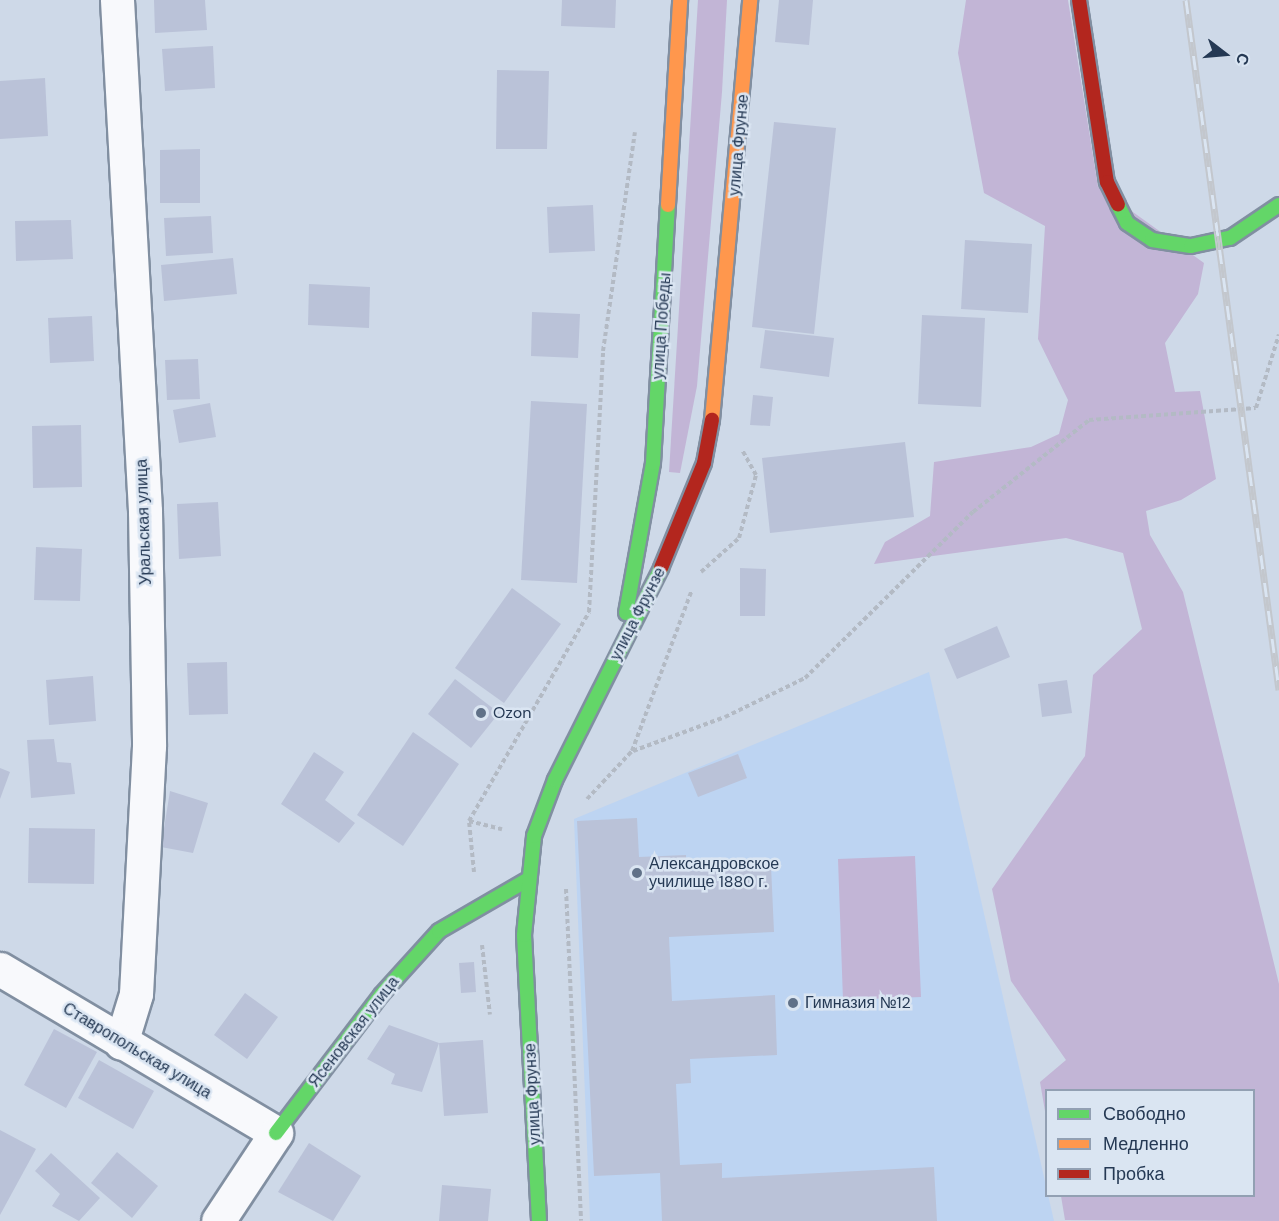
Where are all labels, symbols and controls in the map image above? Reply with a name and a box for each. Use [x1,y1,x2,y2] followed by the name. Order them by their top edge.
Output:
[1195,24,1255,84] north arrow
[1231,51,1254,68] text: С
[725,93,753,197] street label: улица Фрунзе
[649,272,675,380] street label: улица Победы
[132,459,156,585] street label: Уральская улица
[606,564,670,664] street label: улица Фрунзе
[493,703,531,723] place label: Ozon
[474,706,488,720] marker: Ozon
[649,854,779,892] place label: Александровское училище 1880 г.
[630,866,644,880] marker: Александровское училище 1880 г.
[305,973,403,1091] street label: Ясеновская улица
[805,993,911,1013] place label: Гимназия №12
[786,996,800,1010] marker: Гимназия №12
[59,999,215,1103] street label: Ставропольская улица
[521,1043,545,1145] street label: улица Фрунзе
[1045,1089,1255,1197] legend
[1103,1102,1186,1126] text: Свободно
[1103,1132,1189,1156] text: Медленно
[1103,1162,1165,1186] text: Пробка

